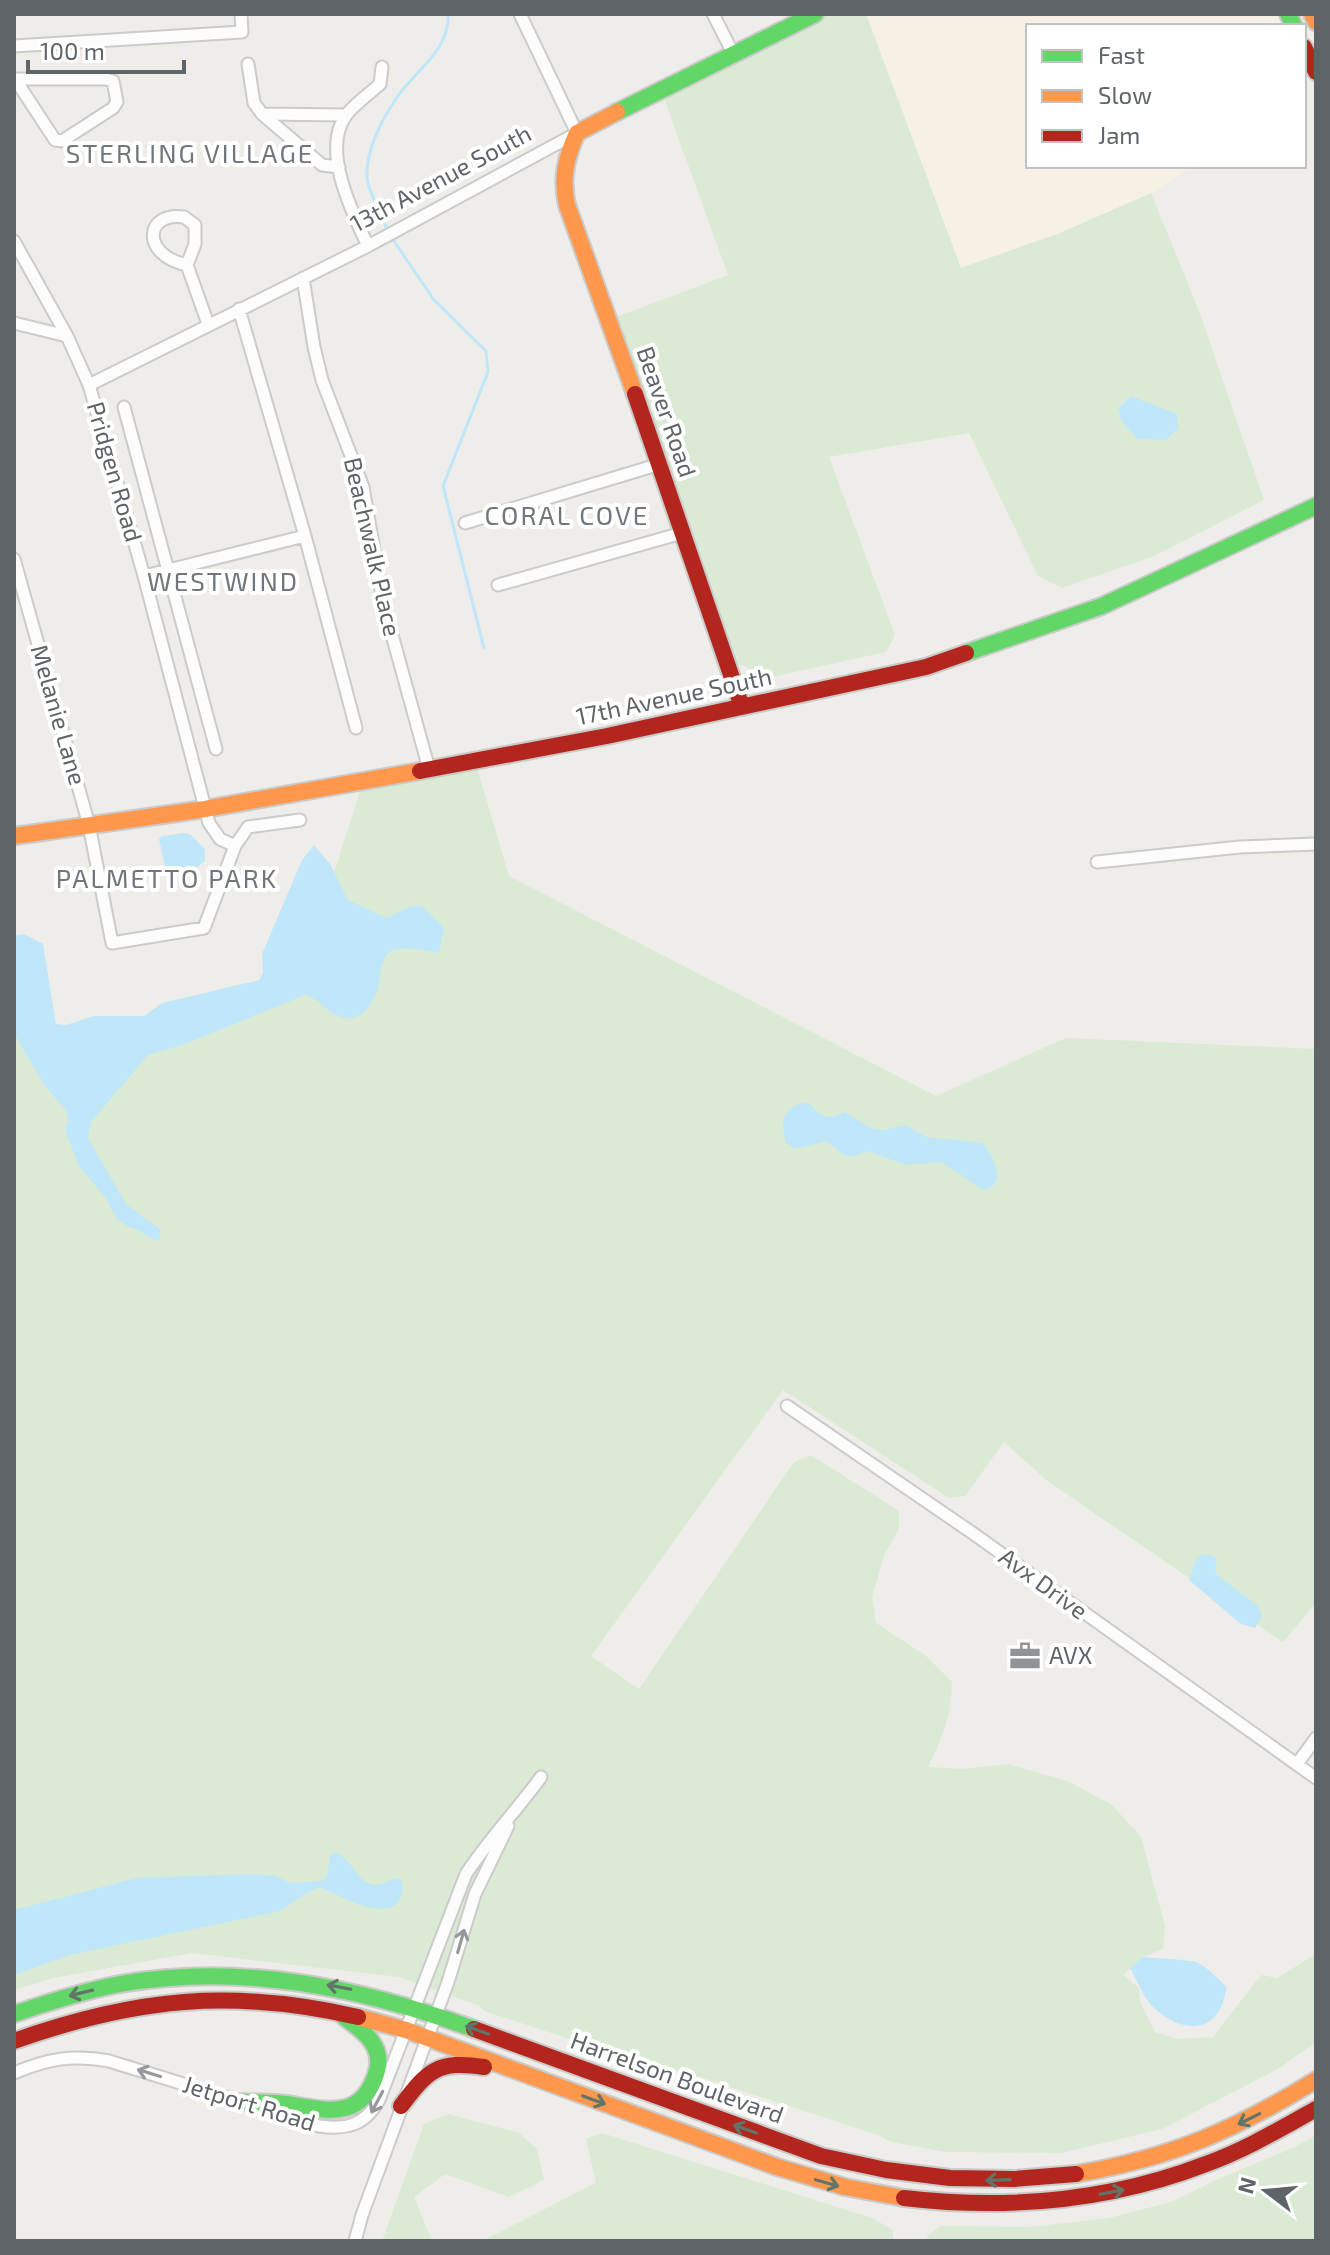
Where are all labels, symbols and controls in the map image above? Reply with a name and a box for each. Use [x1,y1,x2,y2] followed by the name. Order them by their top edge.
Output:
[28,24,184,74] scale bar
[1026,24,1306,168] legend
[40,36,105,65] text: 100 m
[1098,40,1145,69] text: Fast
[1098,80,1152,109] text: Slow
[345,118,536,238] street label: 13th Avenue South
[1098,120,1140,149] text: Jam
[66,137,314,168] district label: STERLING VILLAGE
[632,342,703,481] street label: Beaver Road
[82,398,149,545] street label: Pridgen Road
[339,454,408,639] street label: Beachwalk Place
[485,499,649,530] district label: CORAL COVE
[147,565,299,596] district label: WESTWIND
[26,641,93,788] street label: Melanie Lane
[573,661,774,730] street label: 17th Avenue South
[56,862,278,893] district label: PALMETTO PARK
[994,1541,1094,1625] street label: Avx Drive
[1008,1639,1042,1673] office icon: AVX
[1049,1640,1093,1669] place label: AVX
[454,1928,469,1954] one-way arrow
[326,1979,352,1994] one-way arrow
[69,1986,95,2001] one-way arrow
[465,2022,490,2036] one-way arrow
[567,2025,788,2129] street label: Harrelson Boulevard
[137,2065,163,2080] one-way arrow
[180,2069,319,2136] street label: Jetport Road
[368,2090,384,2113] one-way arrow
[581,2093,606,2108] one-way arrow
[1237,2112,1261,2127] one-way arrow
[733,2120,758,2135] one-way arrow
[1226,2151,1306,2231] north arrow
[985,2173,1012,2188] one-way arrow
[1231,2174,1260,2196] text: N
[813,2176,839,2191] one-way arrow
[1098,2184,1124,2199] one-way arrow

